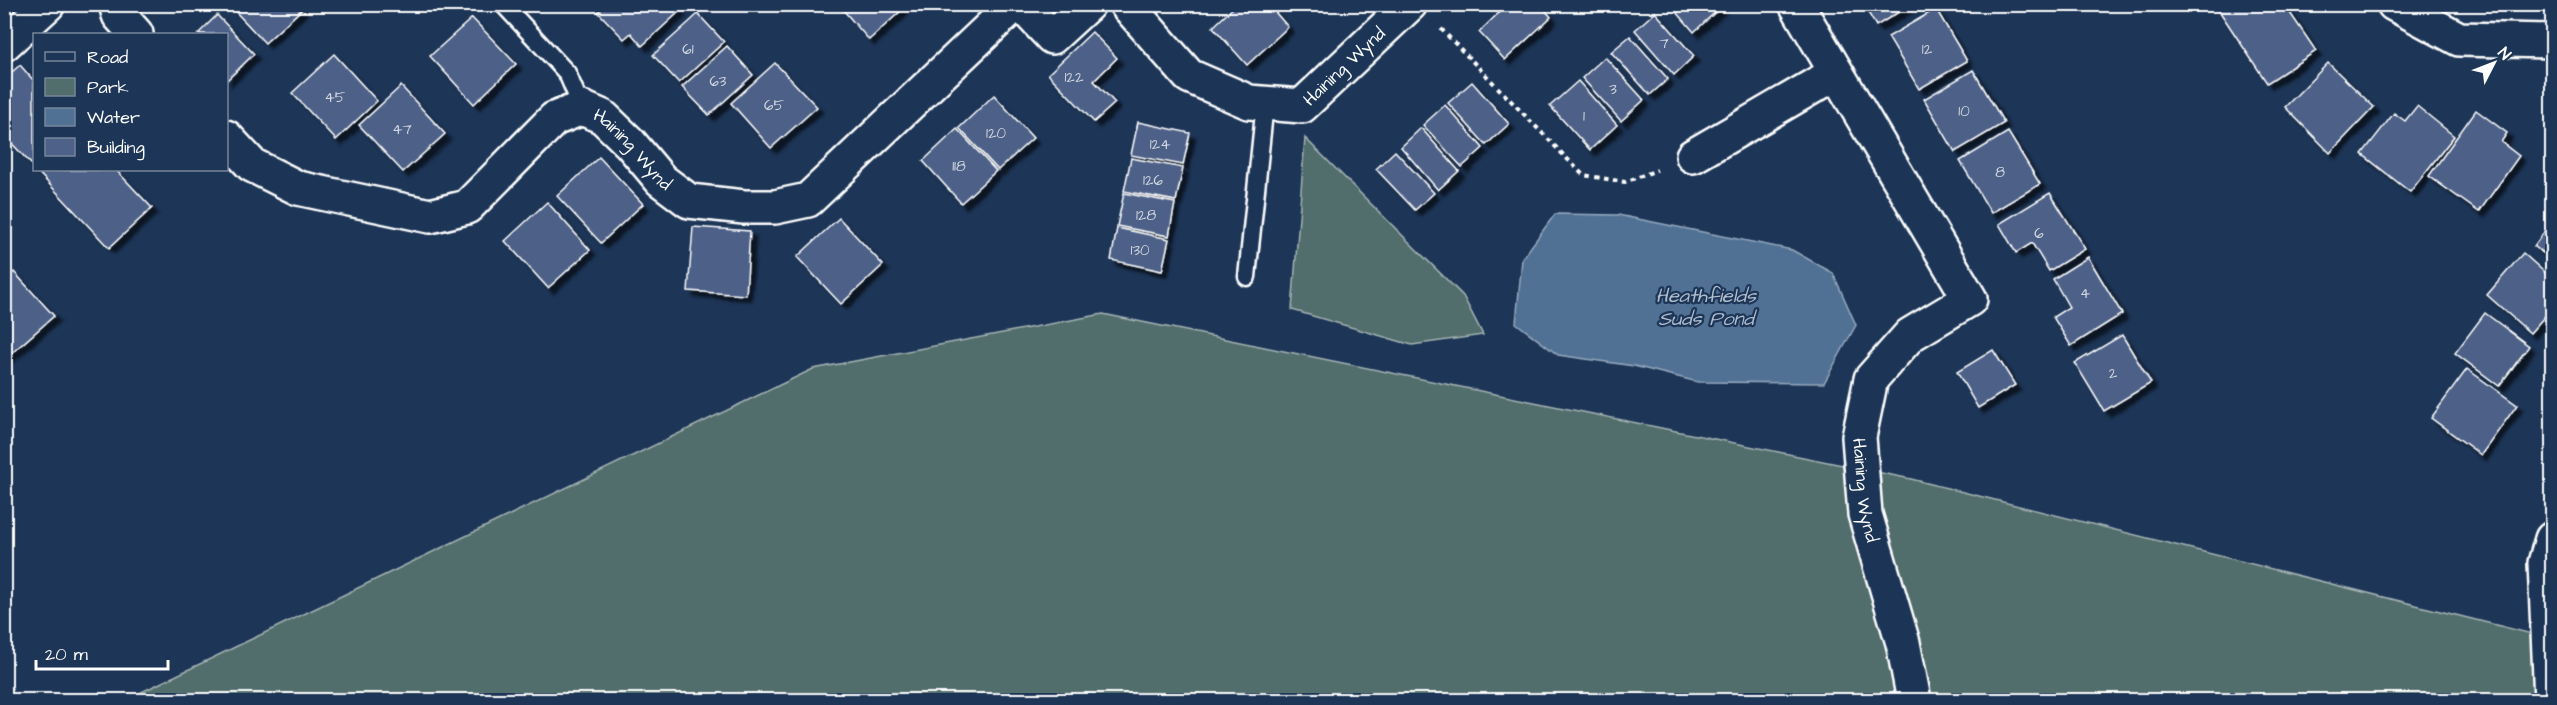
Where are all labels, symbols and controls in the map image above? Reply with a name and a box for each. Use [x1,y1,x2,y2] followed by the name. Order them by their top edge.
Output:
[1297,21,1391,111] street label: Haining Wynd
[33,33,228,171] legend
[1659,33,1669,54] house number: 7
[2464,33,2524,93] north arrow
[682,39,694,60] house number: 61
[1922,39,1933,60] house number: 12
[2493,43,2516,65] text: N
[87,45,128,70] text: Road
[1064,67,1084,88] house number: 122
[709,71,727,92] house number: 63
[87,75,129,100] text: Park
[1609,79,1617,100] house number: 3
[325,87,346,108] house number: 45
[764,95,784,116] house number: 65
[1958,101,1970,122] house number: 10
[590,102,677,196] street label: Haining Wynd
[87,105,140,130] text: Water
[1583,106,1585,127] house number: 1
[392,119,412,140] house number: 47
[986,123,1007,144] house number: 120
[1150,134,1170,155] house number: 124
[87,135,145,161] text: Building
[952,156,966,177] house number: 118
[1995,162,2005,183] house number: 8
[1143,170,1164,191] house number: 126
[1136,205,1156,226] house number: 128
[2034,223,2044,244] house number: 6
[1130,240,1150,261] house number: 130
[1656,282,1758,333] water label: Heathfields Suds Pond
[2080,283,2090,304] house number: 4
[2109,363,2118,384] house number: 2
[1847,437,1885,545] street label: Haining Wynd
[36,633,168,671] scale bar
[45,642,88,667] text: 20 m

